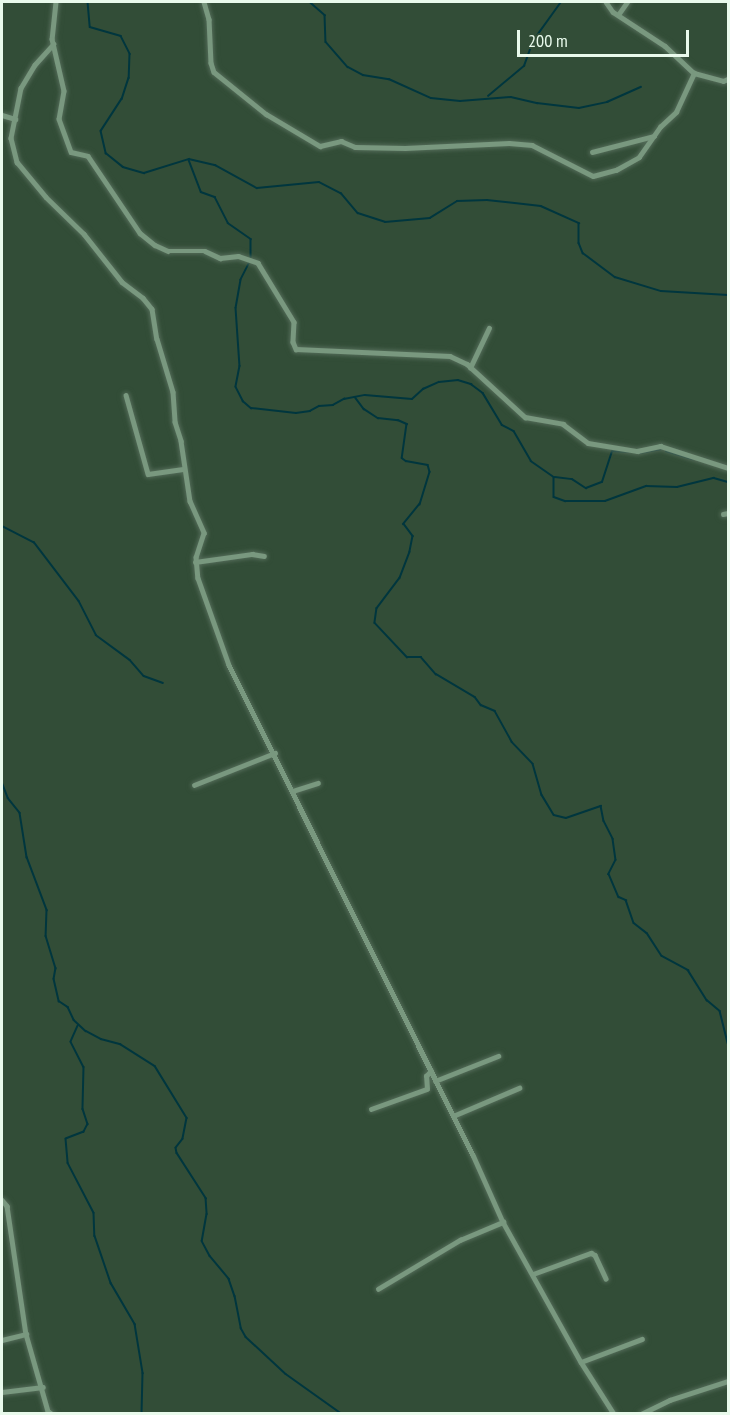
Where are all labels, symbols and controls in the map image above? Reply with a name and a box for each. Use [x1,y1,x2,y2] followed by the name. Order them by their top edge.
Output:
[520,18,692,56] scale bar
[528,29,568,52] text: 200 m

